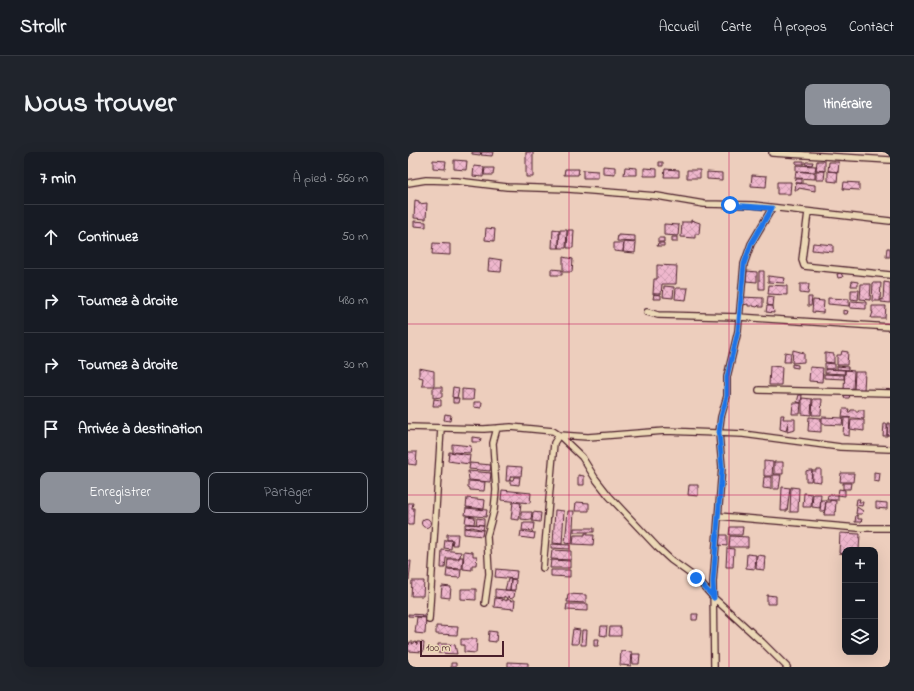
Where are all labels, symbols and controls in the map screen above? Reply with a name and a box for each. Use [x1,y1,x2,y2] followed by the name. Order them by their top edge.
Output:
[20,14,66,41] text: Strollr
[659,17,699,38] text: Accueil
[721,17,752,38] text: Carte
[774,17,827,38] text: À propos
[849,17,894,38] text: Contact
[24,84,176,125] text: Nous trouver
[805,84,890,125] button: Itinéraire
[40,166,76,191] text: 7 min
[293,169,368,188] text: À pied · 560 m
[721,196,739,214] route start
[40,226,62,248] icon: ahead
[78,226,138,248] text: Continuez
[342,227,368,246] text: 50 m
[40,290,62,312] icon: right
[78,290,178,312] text: Tournez à droite
[339,291,368,310] text: 480 m
[40,354,62,376] icon: right
[78,354,178,376] text: Tournez à droite
[344,355,368,374] text: 30 m
[40,418,62,440] icon: arrive
[78,418,203,440] text: Arrivée à destination
[40,472,200,513] button: Enregistrer
[208,472,368,513] button: Partager
[842,547,878,655] map controls
[842,547,878,583] button: +
[687,569,705,587] route end
[842,583,878,619] button: −
[842,619,878,655] button: layers
[420,639,504,658] scale bar
[426,640,450,656] text: 100 m

